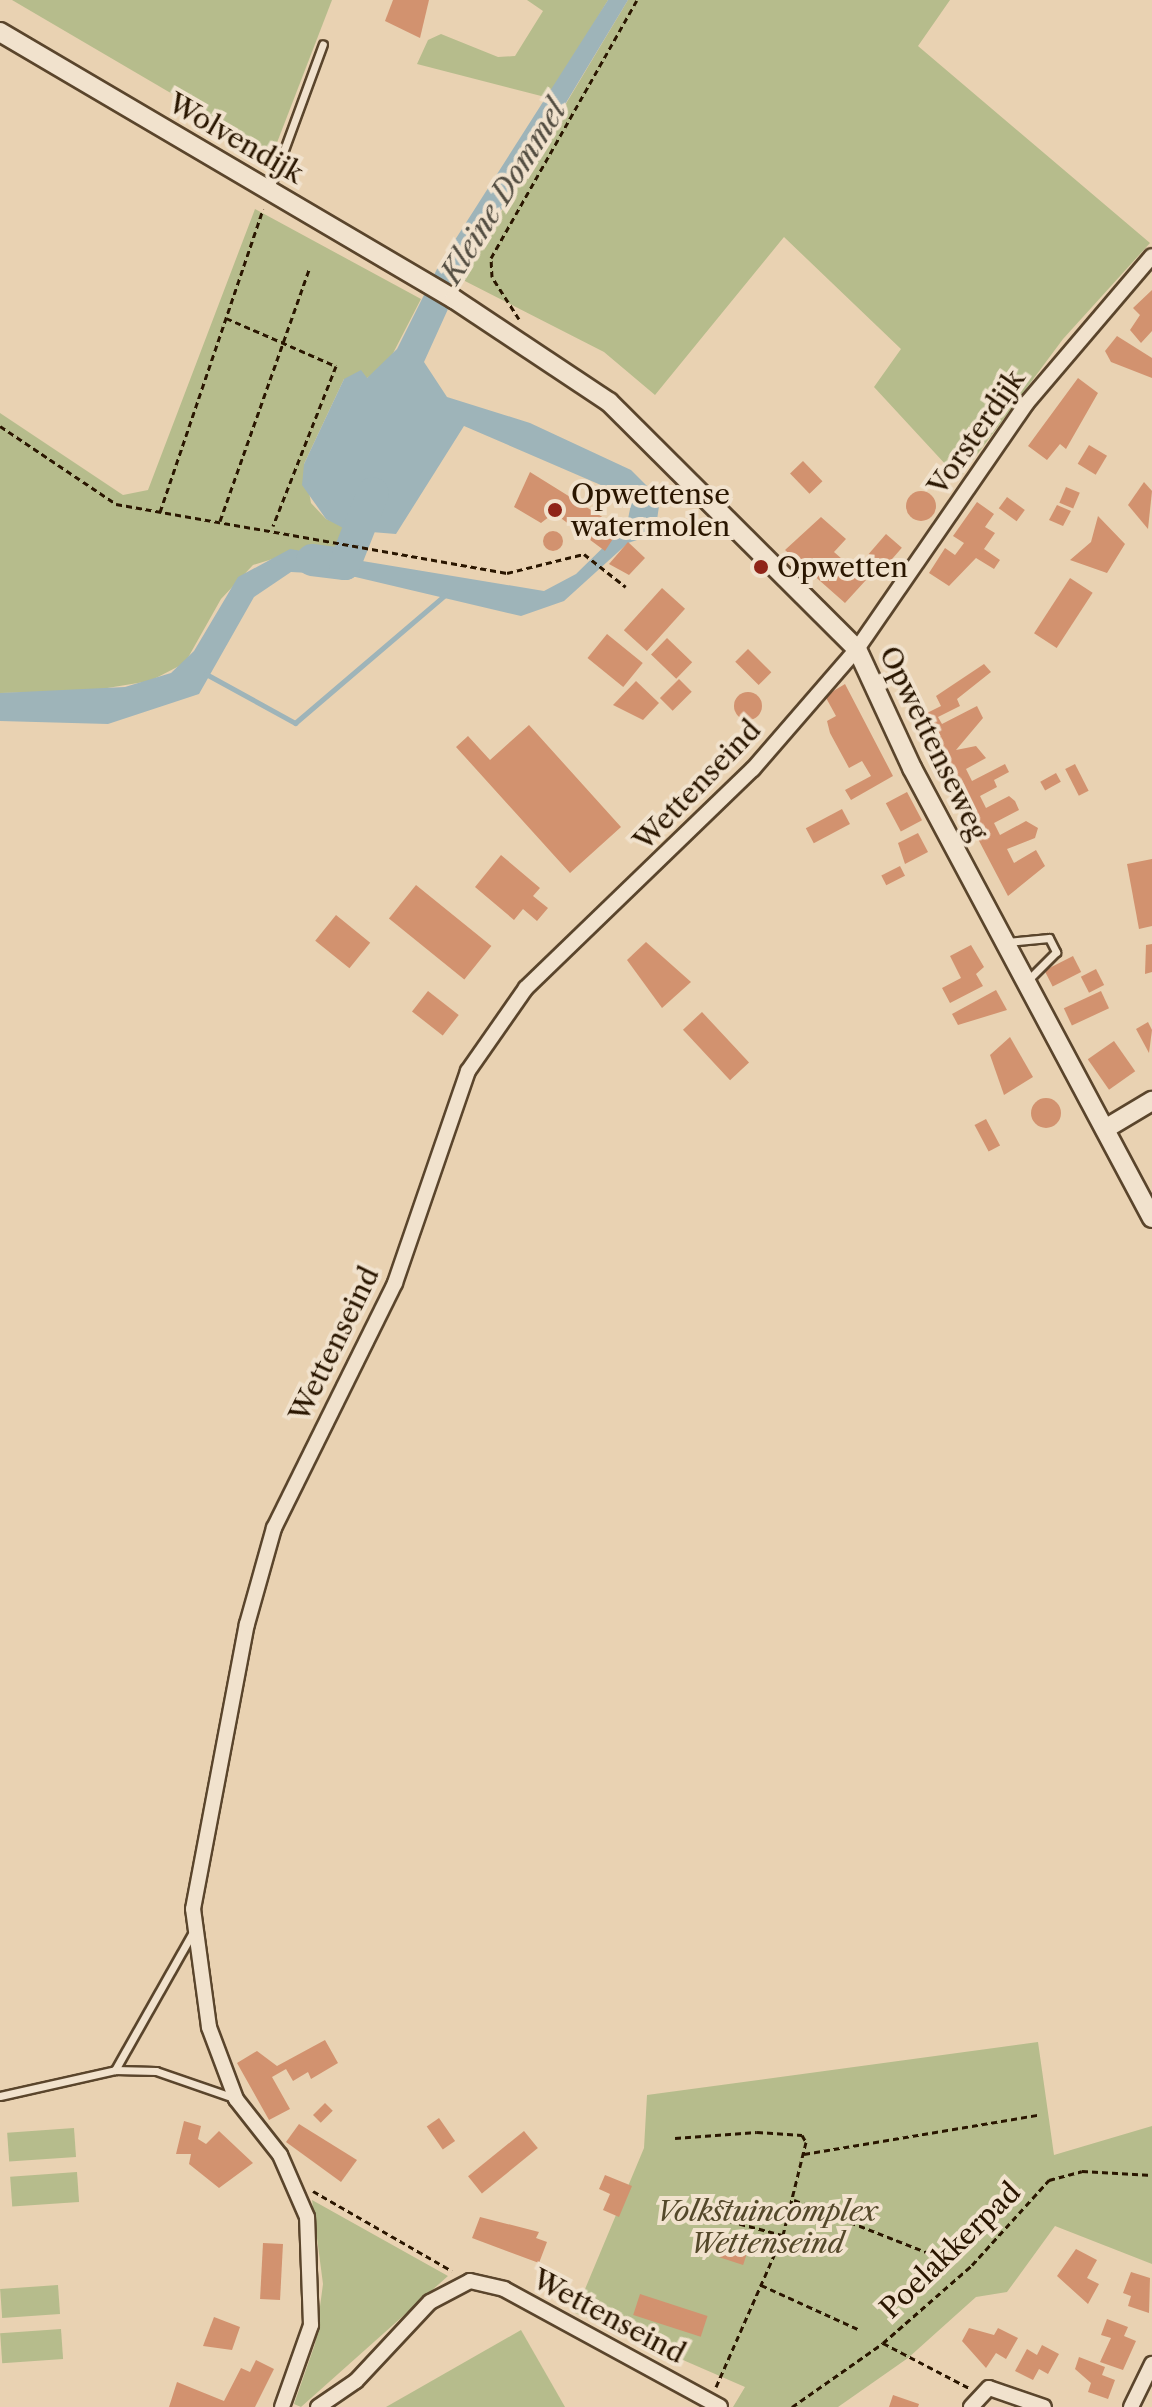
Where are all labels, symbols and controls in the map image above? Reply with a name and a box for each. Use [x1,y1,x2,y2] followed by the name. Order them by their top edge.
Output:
[162,86,310,190] street label: Wolvendijk
[433,94,575,290] water label: Kleine Dommel
[921,363,1031,501] street label: Vorsterdijk
[571,477,730,543] place label: Opwettense watermolen
[546,501,564,519] marker: Opwettense watermolen
[777,550,908,584] place label: Opwetten
[752,558,770,576] marker: Opwetten
[873,641,995,845] street label: Opwettenseweg
[627,713,767,857] street label: Wettenseind
[282,1261,386,1427] street label: Wettenseind
[873,2175,1027,2325] street label: Poelakkerpad
[656,2194,878,2260] park label: Volkstuincomplex Wettenseind
[527,2262,691,2370] street label: Wettenseind

